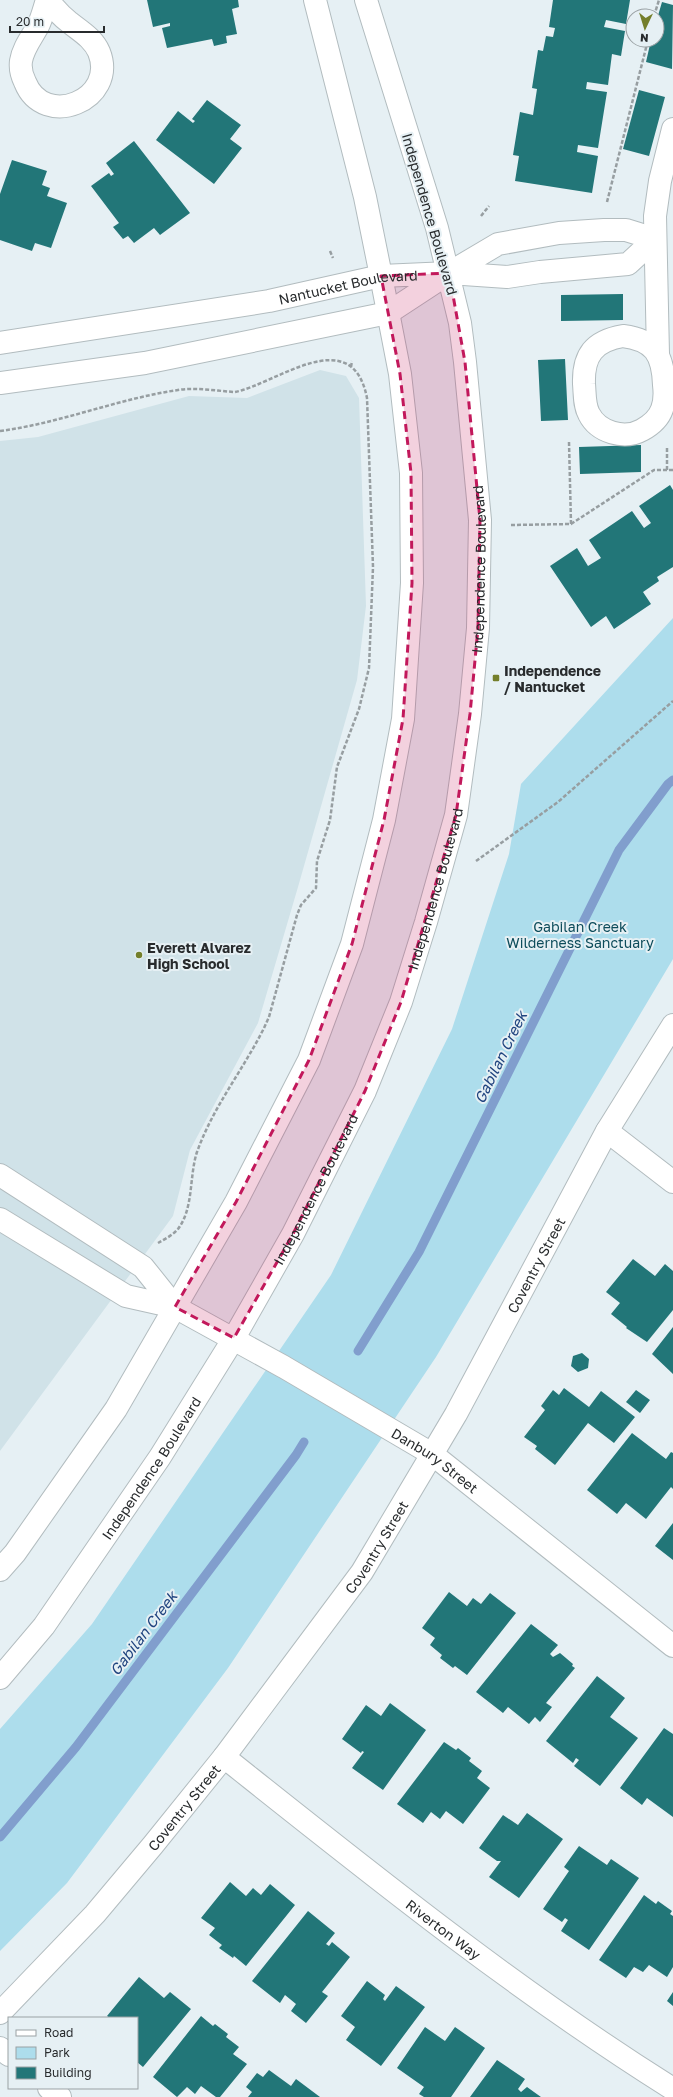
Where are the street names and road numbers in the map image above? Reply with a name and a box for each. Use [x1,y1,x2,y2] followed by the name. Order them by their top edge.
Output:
[399,131,461,297] street label: Independence Boulevard
[277,266,418,307] street label: Nantucket Boulevard
[467,485,489,654] street label: Independence Boulevard
[403,807,465,972] street label: Independence Boulevard
[269,1111,361,1267] street label: Independence Boulevard
[503,1214,568,1316] street label: Coventry Street
[98,1393,204,1543] street label: Independence Boulevard
[389,1424,482,1496] street label: Danbury Street
[341,1497,411,1597] street label: Coventry Street
[144,1760,223,1854] street label: Coventry Street
[403,1895,485,1963] street label: Riverton Way

